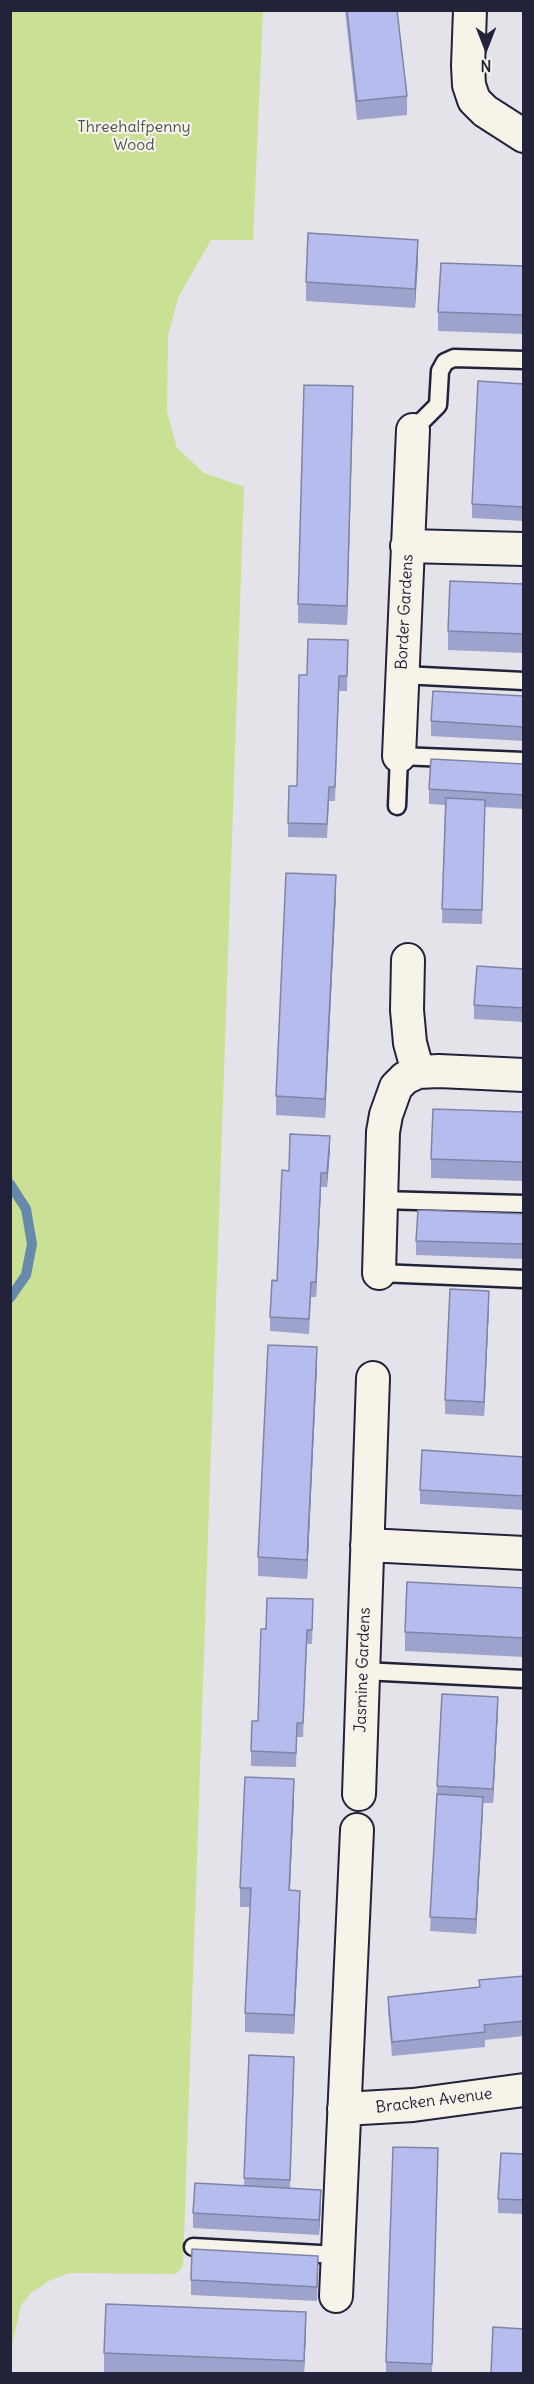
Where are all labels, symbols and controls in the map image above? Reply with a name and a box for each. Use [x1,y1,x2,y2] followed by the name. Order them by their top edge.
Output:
[456,18,516,78] north arrow
[480,56,492,76] text: N
[77,117,191,155] park label: Threehalfpenny Wood
[392,554,418,670] street label: Border Gardens
[351,1607,375,1733] street label: Jasmine Gardens
[375,2084,493,2118] street label: Bracken Avenue

